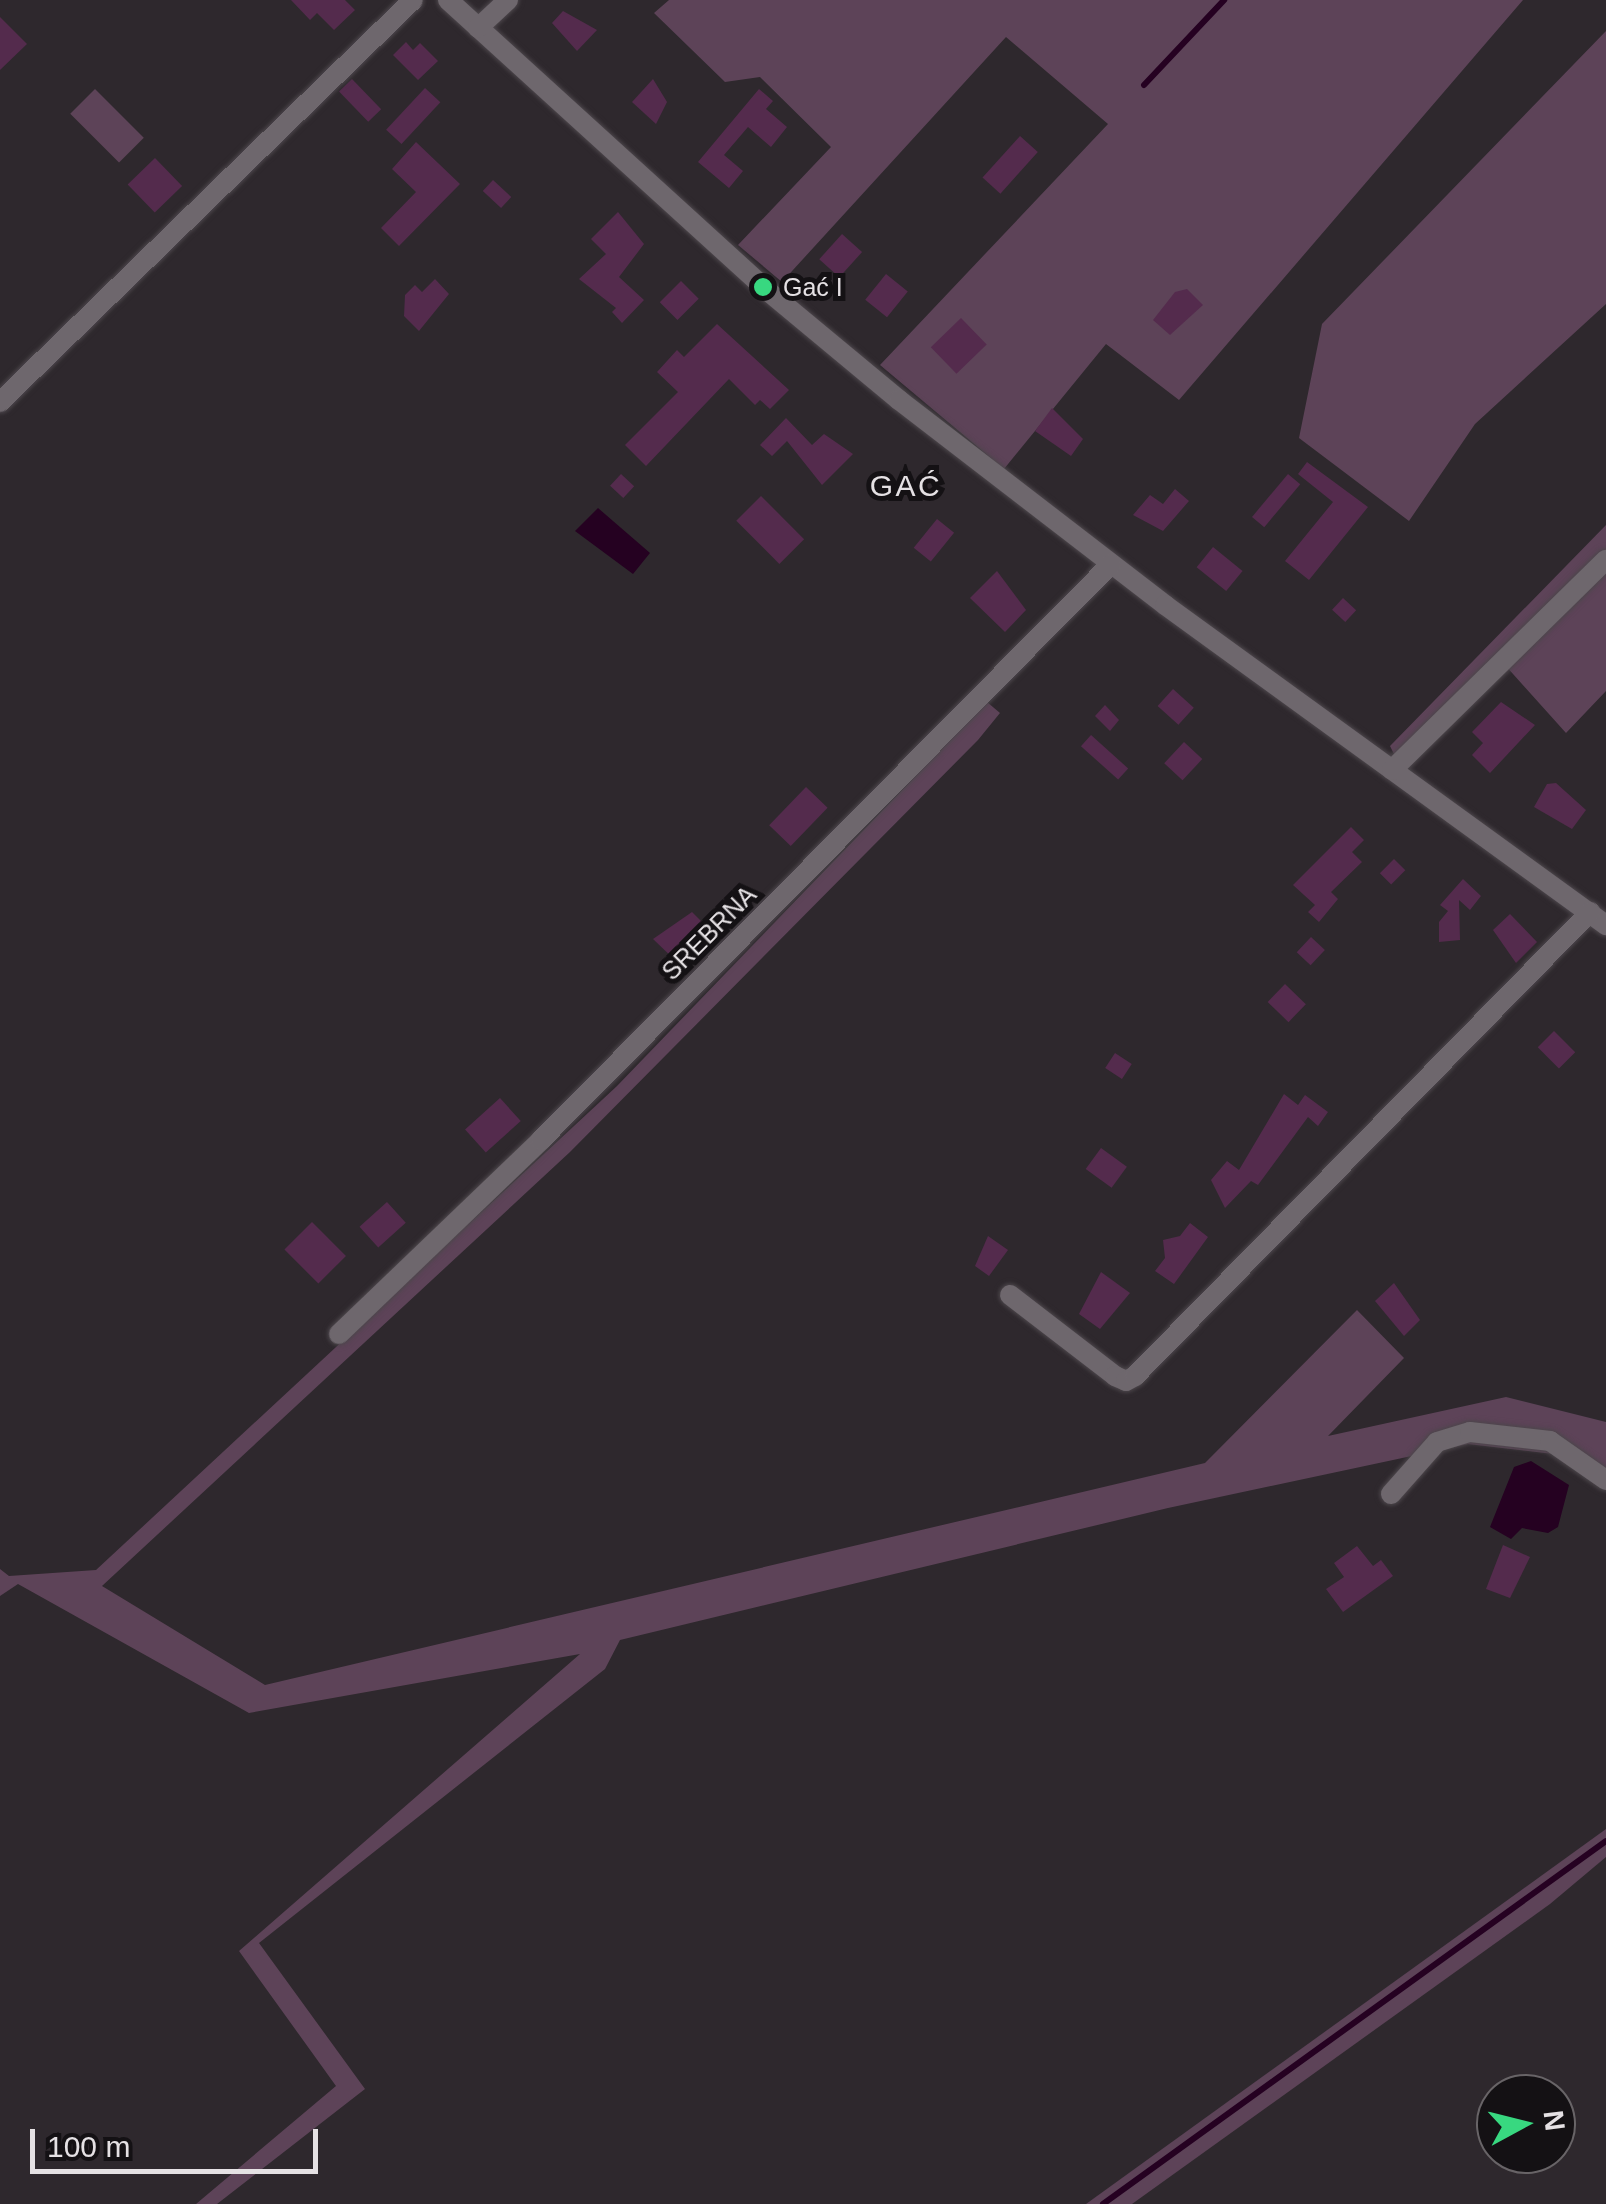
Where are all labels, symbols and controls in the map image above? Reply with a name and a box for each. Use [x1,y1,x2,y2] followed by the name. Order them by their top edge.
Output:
[783,272,843,302] place label: Gać I
[752,276,774,298] marker: Gać I
[870,468,942,504] district label: GAĆ
[656,880,762,986] street label: SREBRNA
[1476,2074,1576,2174] north arrow
[35,2109,322,2171] scale bar
[1538,2109,1571,2132] text: N
[47,2130,130,2163] text: 100 m

